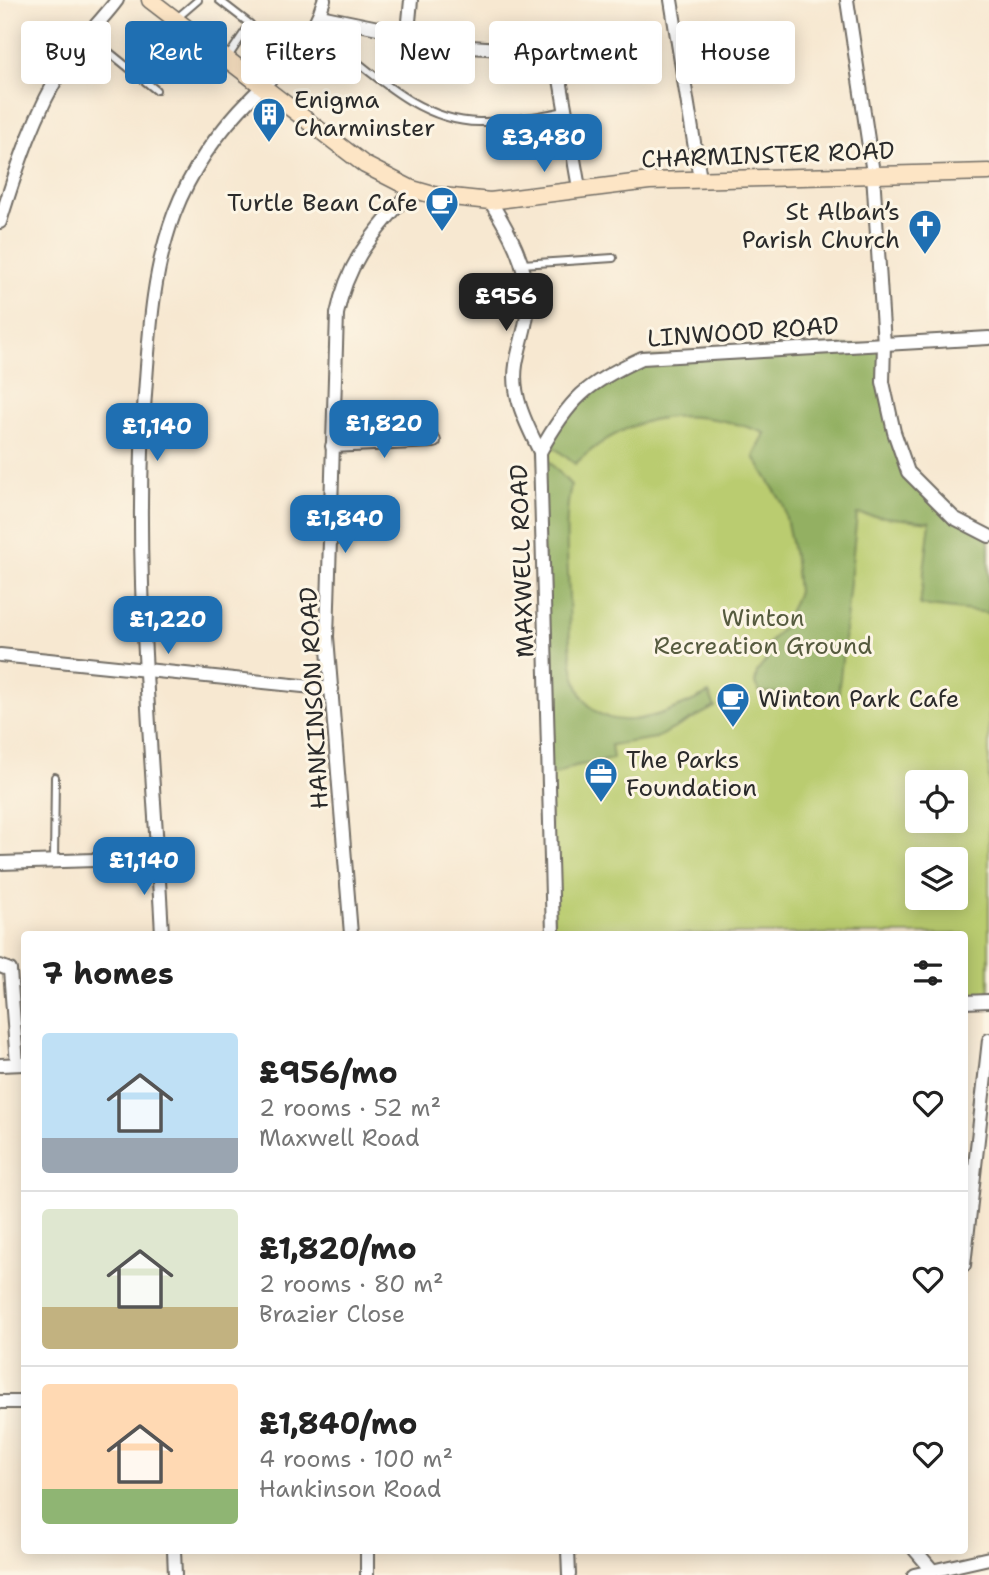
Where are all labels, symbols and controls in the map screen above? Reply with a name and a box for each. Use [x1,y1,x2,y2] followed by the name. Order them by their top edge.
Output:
[21,21,111,84] chip: Buy
[125,21,227,84] chip: Rent
[241,21,361,84] chip: Filters
[375,21,475,84] chip: New
[489,21,662,84] chip: Apartment
[676,21,795,84] chip: House
[294,84,435,144] place label: Enigma Charminster
[250,95,288,144] building icon: Enigma Charminster
[487,114,601,174] pin: £3,480
[502,122,586,152] text: £3,480
[641,135,895,175] street label: CHARMINSTER ROAD
[423,184,461,233] cafe icon: Turtle Bean Cafe
[227,187,418,219] place label: Turtle Bean Cafe
[742,196,900,256] place label: St Alban’s Parish Church
[906,207,944,256] church icon: St Alban’s Parish Church
[465,274,547,333] pin: £956
[475,281,537,311] text: £956
[646,309,840,355] street label: LINWOOD ROAD
[327,400,441,460] pin: £1,820
[100,404,214,463] pin: £1,140
[345,408,423,438] text: £1,820
[122,411,192,441] text: £1,140
[503,464,541,658] street label: MAXWELL ROAD
[288,496,402,555] pin: £1,840
[306,503,384,533] text: £1,840
[292,586,336,810] street label: HANKINSON ROAD
[111,596,225,656] pin: £1,220
[653,602,873,662] park label: Winton Recreation Ground
[129,604,207,634] text: £1,220
[714,680,752,729] cafe icon: Winton Park Cafe
[758,683,959,715] place label: Winton Park Cafe
[626,744,757,804] place label: The Parks Foundation
[582,755,620,804] office icon: The Parks Foundation
[905,770,968,910] map controls
[905,770,968,833] button: locate
[87,838,201,897] pin: £1,140
[109,845,179,875] text: £1,140
[905,847,968,910] button: layers
[42,953,174,994] text: 7 homes
[909,954,947,992] icon: filters
[259,1052,398,1093] text: £956/mo
[98,1061,182,1145] icon: home
[909,1084,947,1122] icon: heart
[259,1093,441,1123] text: 2 rooms · 52 m²
[259,1123,420,1153] text: Maxwell Road
[259,1228,417,1269] text: £1,820/mo
[98,1237,182,1321] icon: home
[909,1260,947,1298] icon: heart
[259,1269,444,1299] text: 2 rooms · 80 m²
[259,1299,405,1329] text: Brazier Close
[259,1403,417,1444] text: £1,840/mo
[98,1412,182,1496] icon: home
[909,1435,947,1473] icon: heart
[259,1444,453,1474] text: 4 rooms · 100 m²
[259,1474,441,1504] text: Hankinson Road

